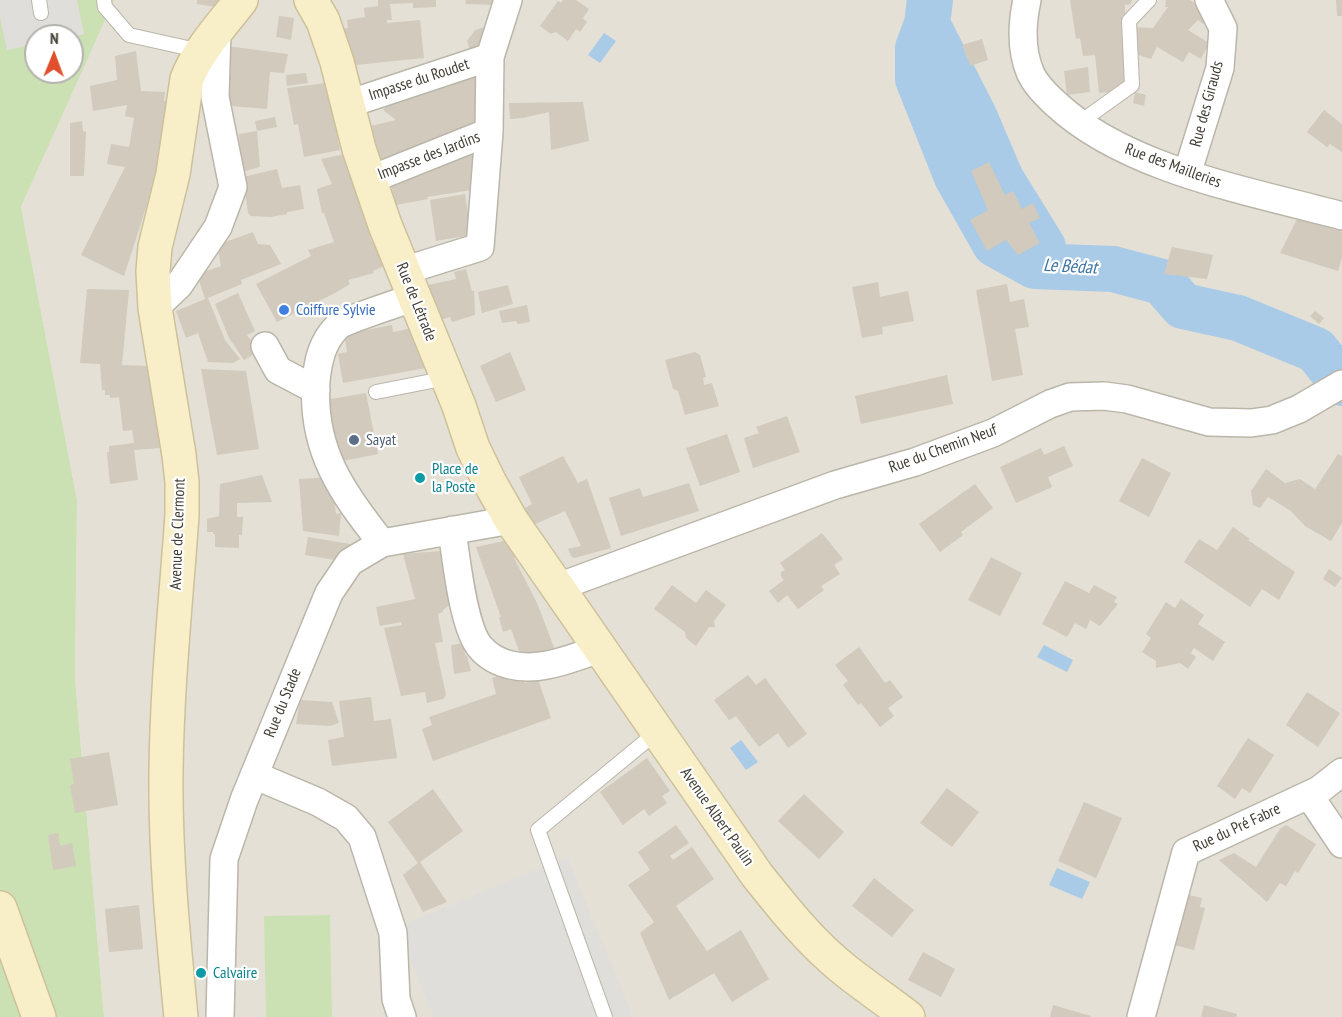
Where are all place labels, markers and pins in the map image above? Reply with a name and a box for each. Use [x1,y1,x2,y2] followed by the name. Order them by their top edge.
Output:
[296,300,376,320] place label: Coiffure Sylvie
[277,303,291,317] marker: Coiffure Sylvie
[366,430,396,450] place label: Sayat
[347,433,361,447] marker: Sayat
[432,459,478,497] place label: Place de la Poste
[413,471,427,485] marker: Place de la Poste
[213,963,257,983] place label: Calvaire
[194,966,208,980] marker: Calvaire

